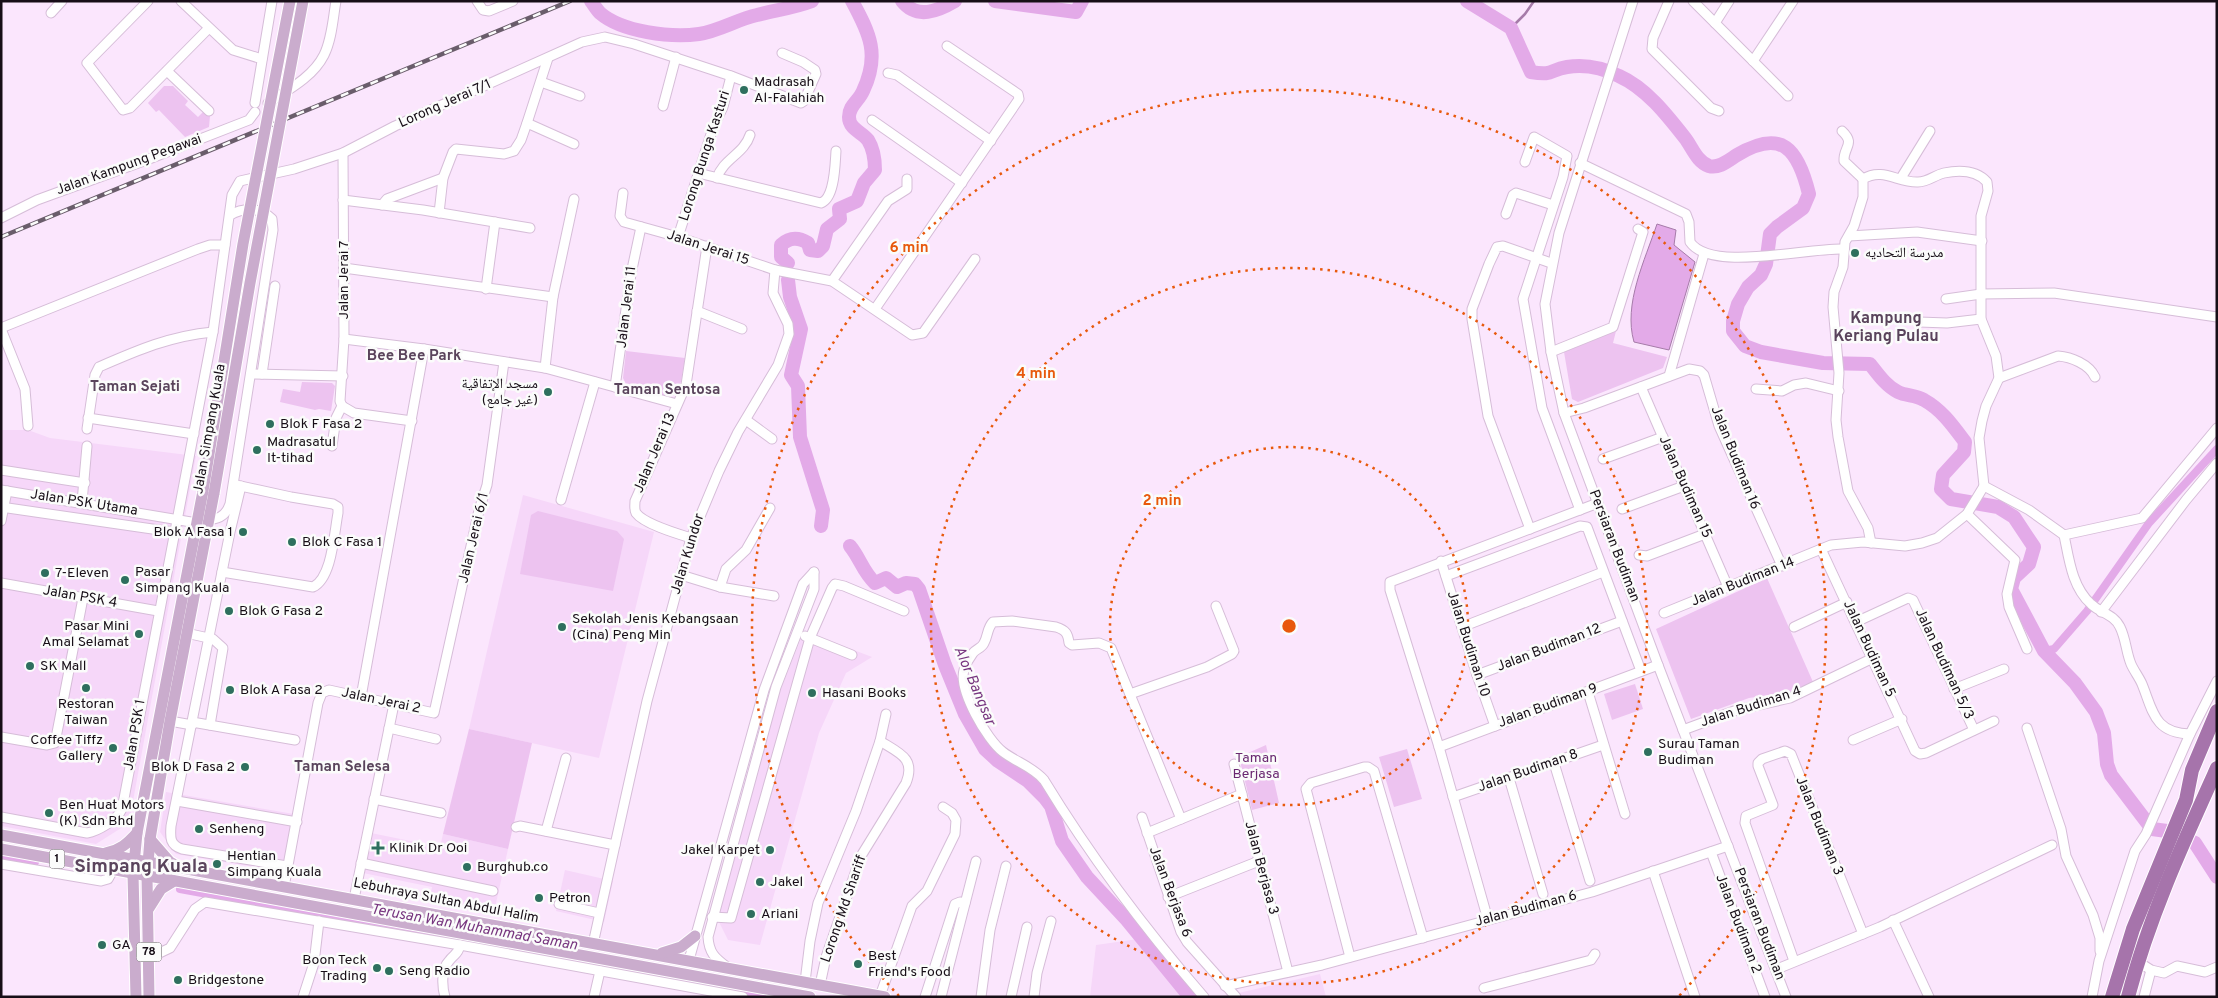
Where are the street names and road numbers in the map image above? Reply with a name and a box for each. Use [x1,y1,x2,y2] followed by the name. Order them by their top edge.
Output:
[396,76,494,132] street label: Lorong Jerai 7/1
[676,89,734,223] street label: Lorong Bunga Kasturi
[54,131,204,199] street label: Jalan Kampung Pegawai
[664,227,752,269] street label: Jalan Jerai 15
[336,241,353,319] street label: Jalan Jerai 7
[614,265,640,349] street label: Jalan Jerai 11
[190,363,230,495] street label: Jalan Simpang Kuala
[1707,404,1763,512] street label: Jalan Budiman 16
[630,410,680,496] street label: Jalan Jerai 13
[1655,433,1715,541] street label: Jalan Budiman 15
[29,486,139,520] street label: Jalan PSK Utama
[1585,487,1643,605] street label: Persiaran Budiman
[455,491,493,585] street label: Jalan Jerai 6/1
[668,511,709,597] street label: Jalan Kundor
[1689,553,1797,611] street label: Jalan Budiman 14
[41,582,119,612] street label: Jalan PSK 4
[1443,589,1493,699] street label: Jalan Budiman 10
[1839,598,1899,700] street label: Jalan Budiman 5
[1911,606,1977,722] street label: Jalan Budiman 5/3
[1494,620,1604,676] street label: Jalan Budiman 12
[1496,680,1600,732] street label: Jalan Budiman 9
[1698,683,1804,731] street label: Jalan Budiman 4
[340,684,422,718] street label: Jalan Jerai 2
[120,698,150,772] street label: Jalan PSK 1
[1476,746,1580,796] street label: Jalan Budiman 8
[1791,774,1847,878] street label: Jalan Budiman 3
[1240,819,1282,917] street label: Jalan Berjasa 3
[1145,844,1195,940] street label: Jalan Berjasa 6
[50,850,64,869] road number: 1
[818,853,871,965] street label: Lorong Md Shariff
[1730,865,1788,983] street label: Persiaran Budiman
[1711,872,1765,976] street label: Jalan Budiman 2
[352,875,540,927] street label: Lebuhraya Sultan Abdul Halim
[1473,887,1579,931] street label: Jalan Budiman 6
[136,942,162,962] road number: 78

